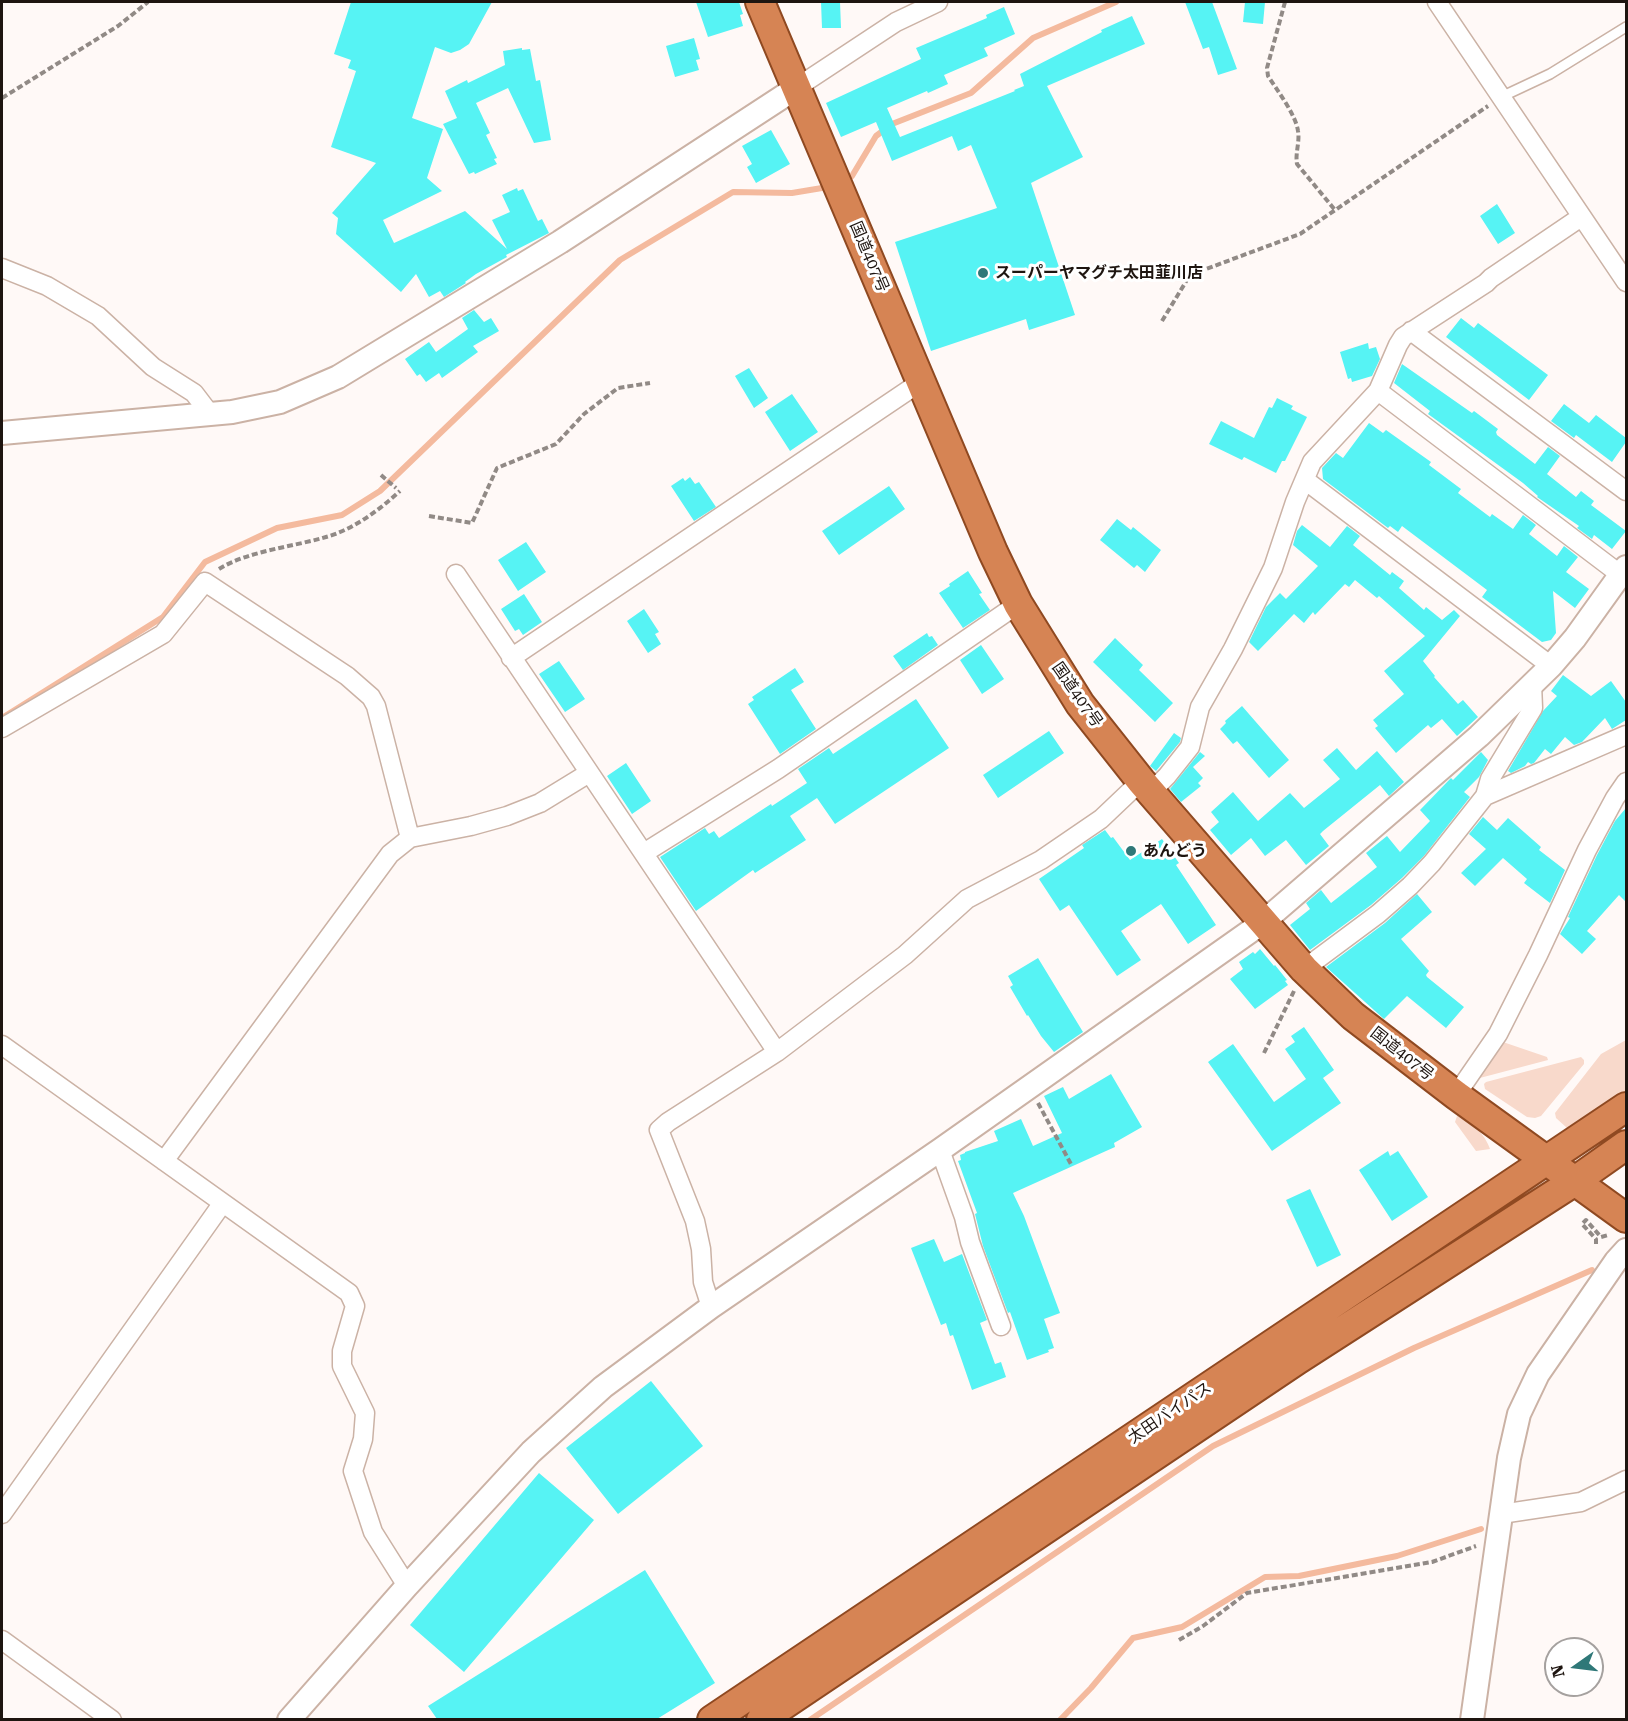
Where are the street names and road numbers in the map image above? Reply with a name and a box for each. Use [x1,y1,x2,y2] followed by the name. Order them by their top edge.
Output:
[846,219,892,295] street label: 国道407号
[1048,659,1106,731] street label: 国道407号
[1367,1023,1437,1085] street label: 国道407号
[1125,1378,1215,1448] street label: 太田バイパス

